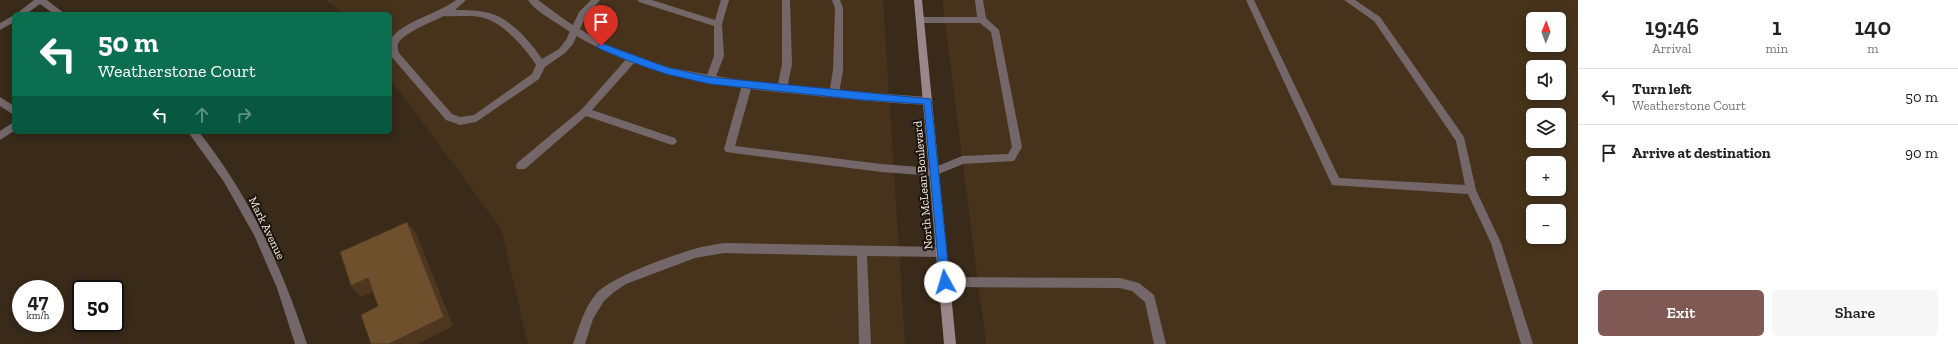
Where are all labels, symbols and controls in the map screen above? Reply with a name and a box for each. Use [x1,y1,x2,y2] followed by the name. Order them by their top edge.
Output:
[584,5,618,46] pin
[590,11,612,33] icon: arrive
[1526,12,1566,52] north arrow
[1526,12,1566,244] map controls
[1645,12,1699,41] text: 19:46
[1772,12,1782,41] text: 1
[1855,12,1891,41] text: 140
[98,26,159,59] text: 50 m
[32,28,84,80] icon: left
[1652,41,1691,56] text: Arrival
[1766,41,1788,56] text: min
[1867,41,1879,56] text: m
[98,60,256,82] text: Weatherstone Court
[1526,60,1566,100] button: sound
[1632,80,1692,98] text: Turn left
[1598,86,1620,108] icon: left
[1905,88,1938,106] text: 50 m
[1632,98,1746,113] text: Weatherstone Court
[149,104,171,126] icon: left
[191,104,213,126] icon: ahead
[233,104,255,126] icon: right
[1526,108,1566,148] button: layers
[910,120,936,250] street label: North McLean Boulevard
[1598,142,1620,164] icon: arrive
[1632,144,1771,162] text: Arrive at destination
[1905,144,1938,162] text: 90 m
[1526,156,1566,196] button: +
[246,194,288,262] street label: Mark Avenue
[1526,204,1566,244] button: −
[924,261,966,303] position arrow
[72,280,124,332] speed limit sign: 50
[28,289,48,313] text: 47
[1598,290,1764,336] button: Exit
[1772,290,1938,336] button: Share
[27,310,49,322] text: km/h

